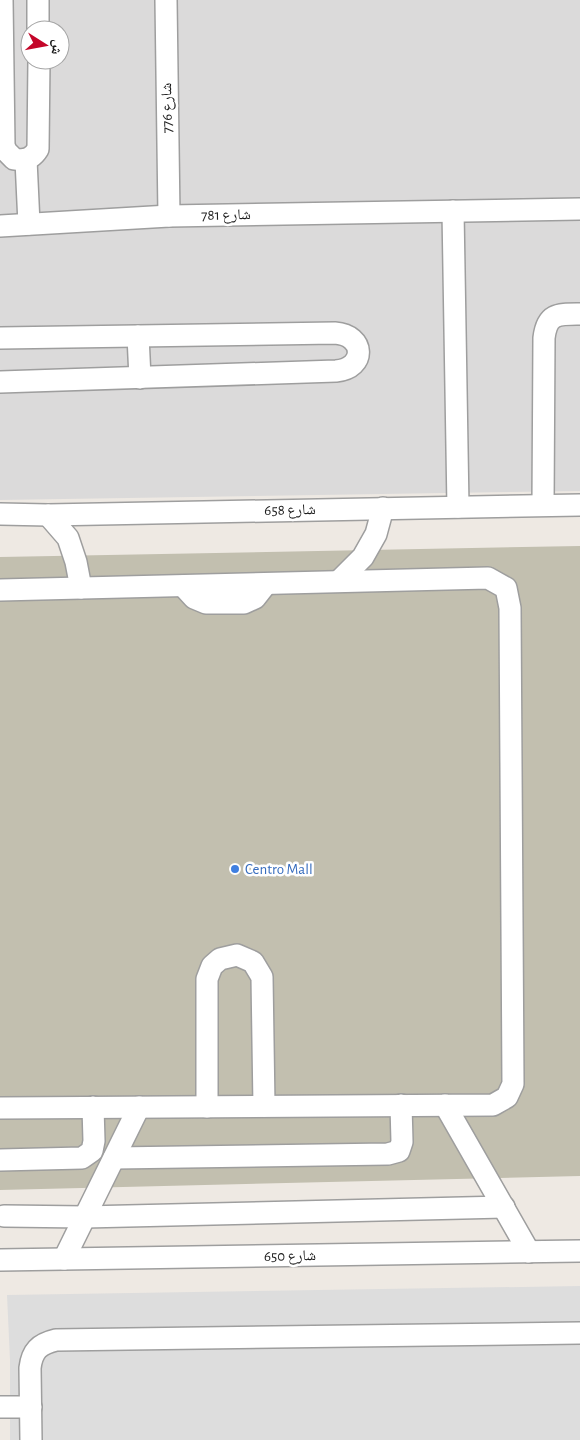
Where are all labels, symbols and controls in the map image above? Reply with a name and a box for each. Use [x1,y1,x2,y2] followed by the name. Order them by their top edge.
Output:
[20,20,70,70] north arrow
[47,38,65,56] text: ش
[159,82,177,133] street label: شارع 776
[201,207,251,225] street label: شارع 781
[264,502,316,520] street label: شارع 658
[245,862,313,877] place label: Centro Mall
[229,863,241,875] marker: Centro Mall
[264,1248,316,1266] street label: شارع 650

